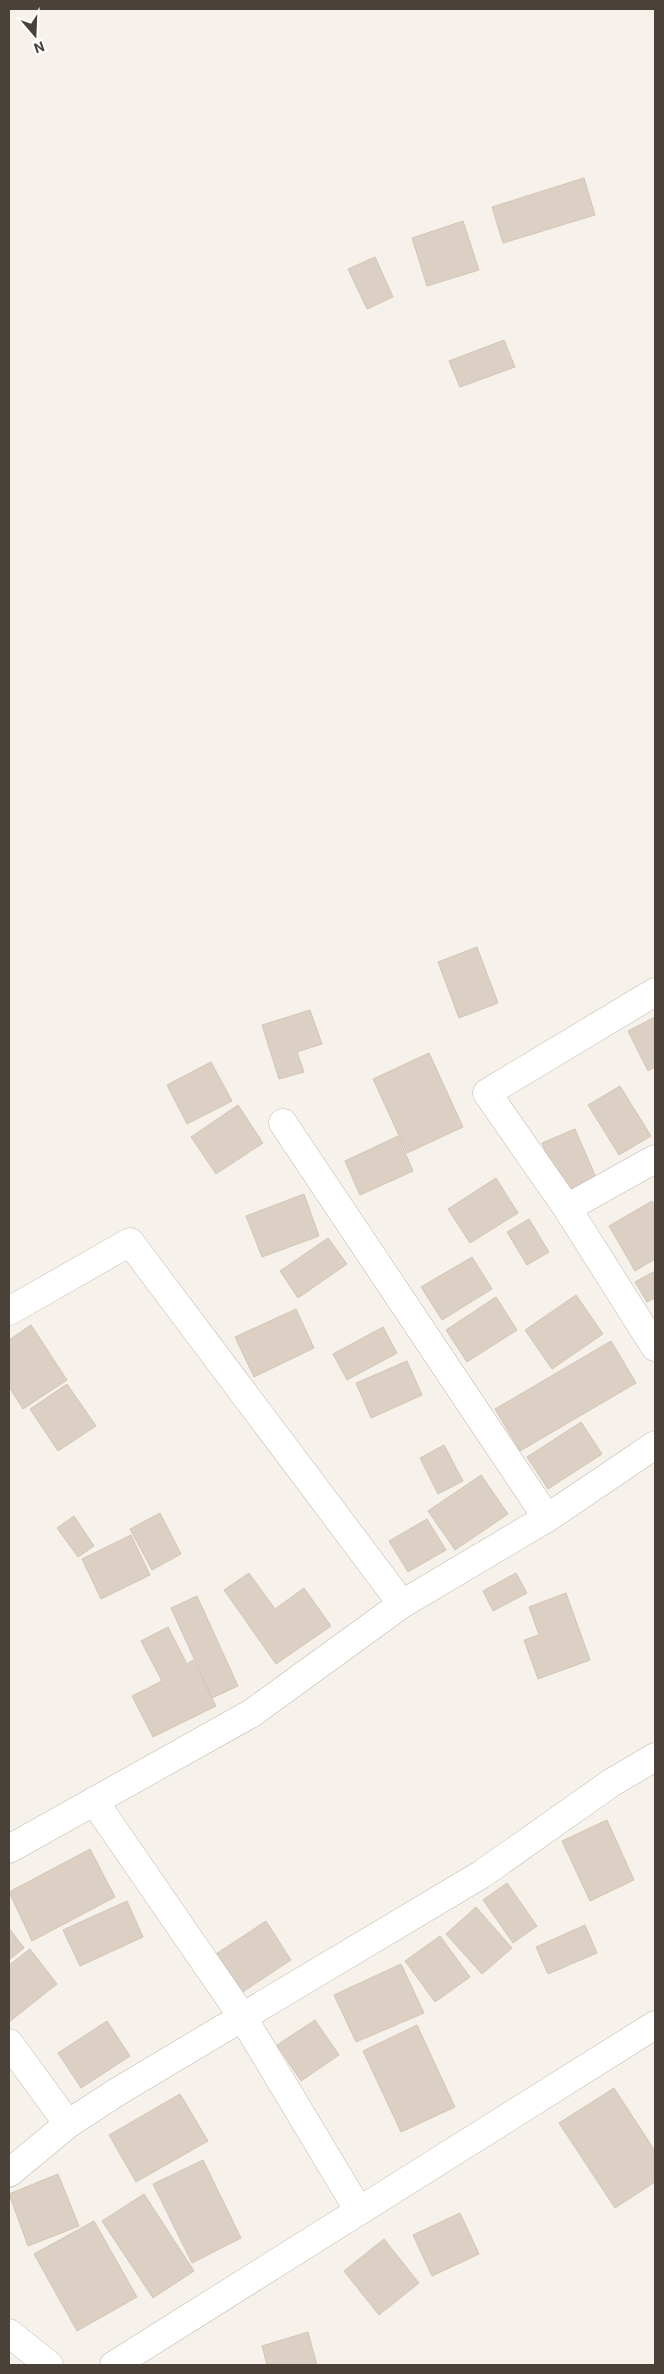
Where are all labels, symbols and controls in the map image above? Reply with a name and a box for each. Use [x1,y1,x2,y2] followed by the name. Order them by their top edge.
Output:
[10,10,60,60] north arrow
[32,38,47,56] text: N

